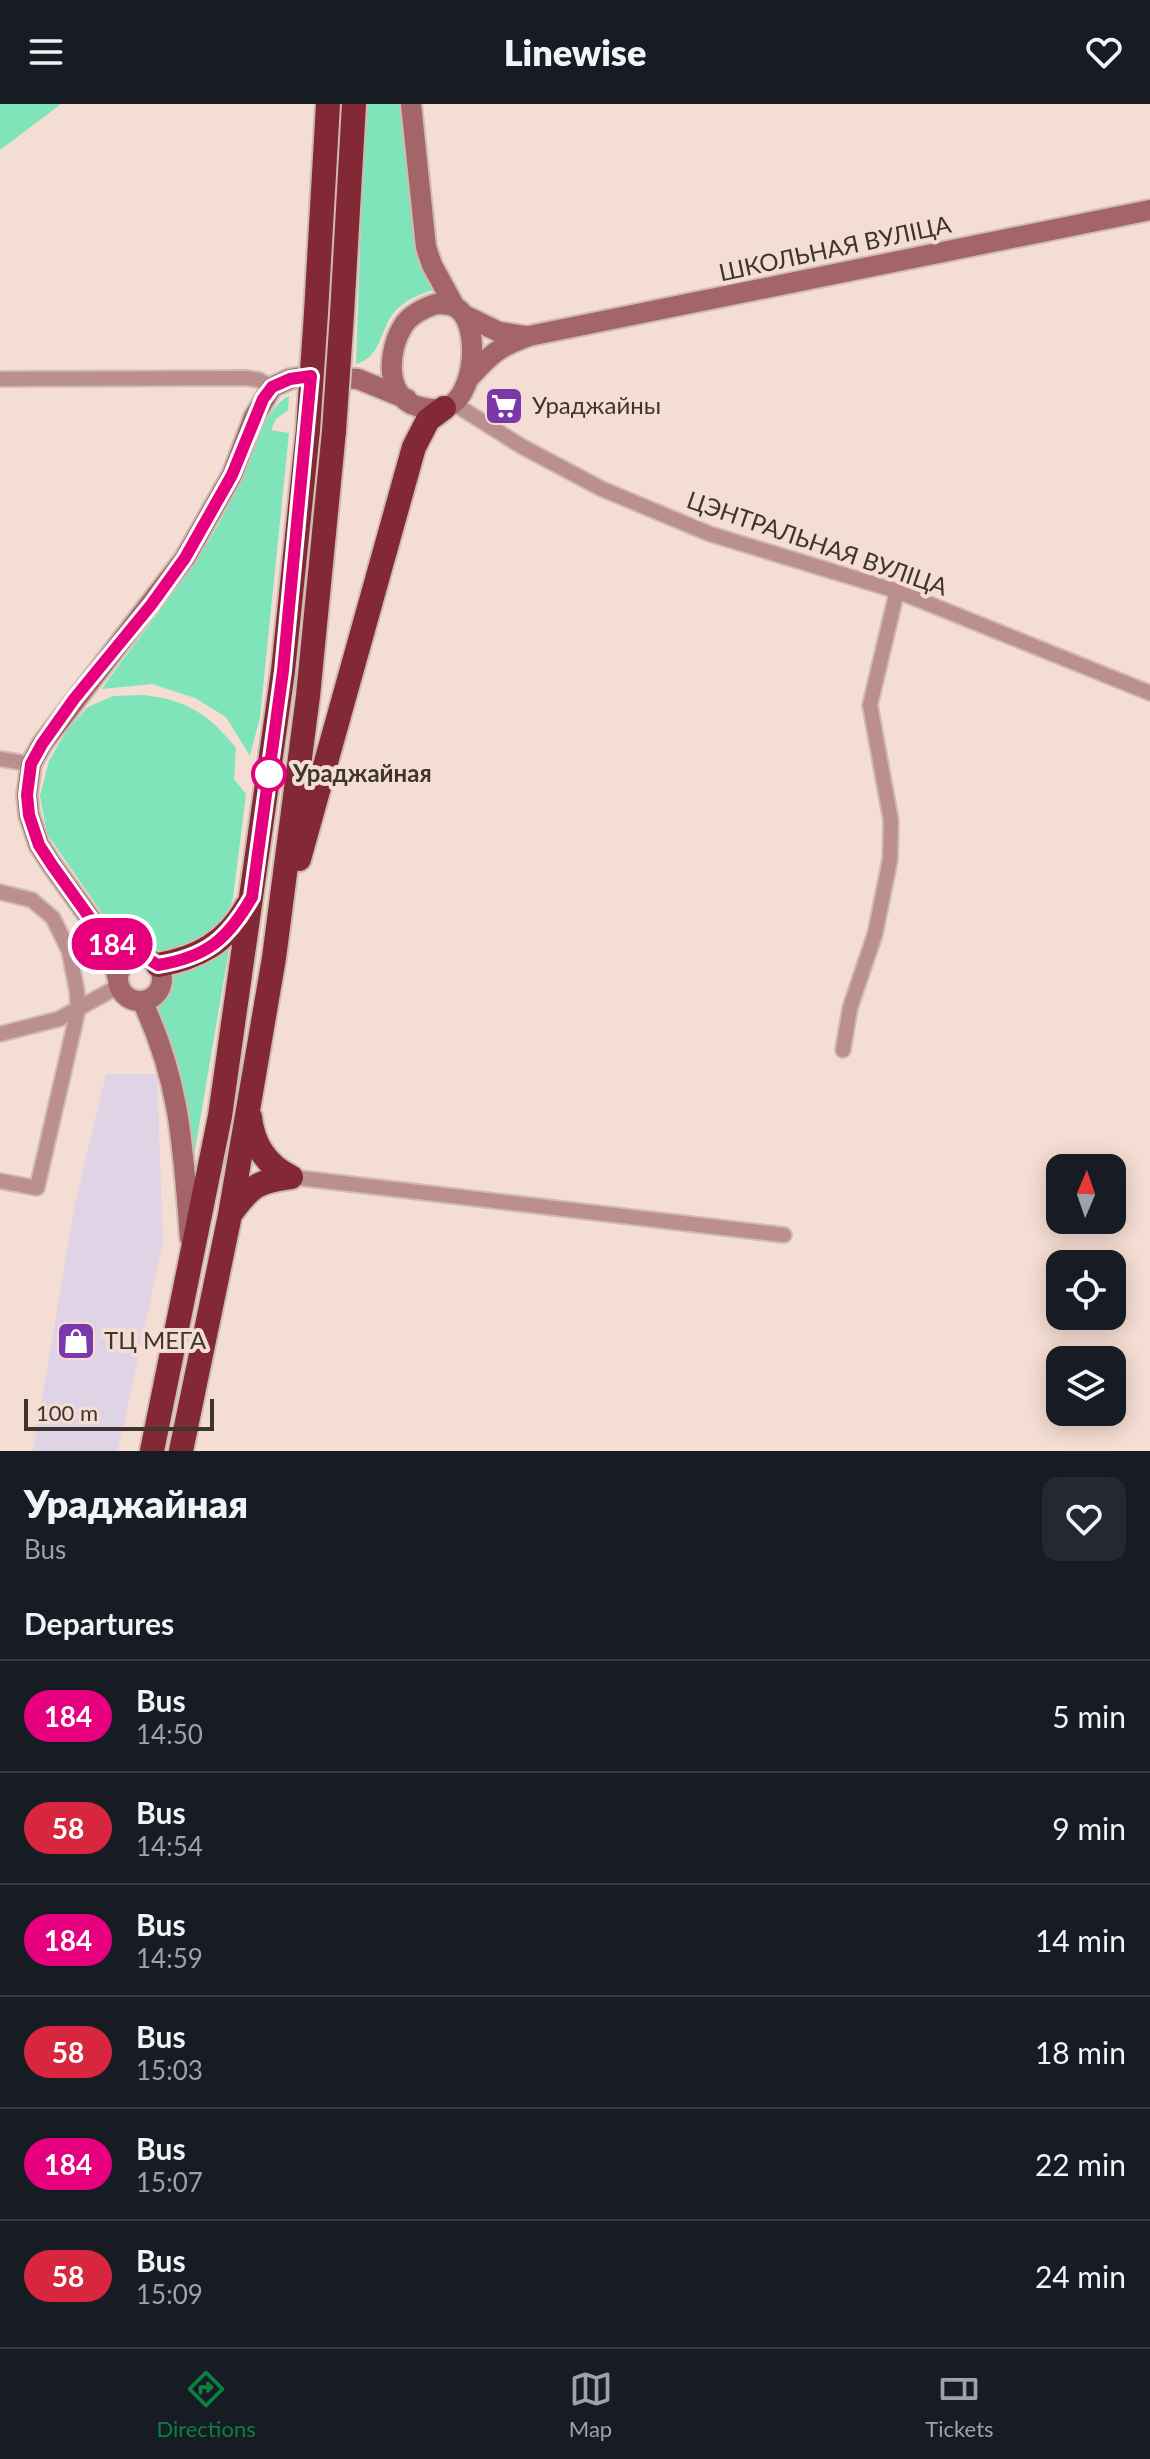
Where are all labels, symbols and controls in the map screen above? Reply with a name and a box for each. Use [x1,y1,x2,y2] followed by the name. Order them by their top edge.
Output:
[24,30,68,74] icon: menu
[504,30,646,74] text: Linewise
[1082,30,1126,74] icon: heart
[716,209,954,286] street label: ШКОЛЬНАЯ ВУЛІЦА
[483,385,525,427] supermarket icon: Ураджайны
[532,390,661,419] place label: Ураджайны
[683,484,952,601] street label: ЦЭНТРАЛЬНАЯ ВУЛІЦА
[252,757,286,791] marker: Ураджайная
[292,758,432,787] place label: Ураджайная
[66,918,158,970] line badge: 184
[88,927,136,961] text: 184
[1046,1154,1126,1234] north arrow
[1046,1154,1126,1426] map controls
[1046,1250,1126,1330] button: locate
[55,1320,97,1362] shop icon: ТЦ МЕГА
[104,1325,207,1354] place label: ТЦ МЕГА
[1046,1346,1126,1426] button: layers
[24,1395,214,1431] scale bar
[36,1399,98,1426] text: 100 m
[1042,1477,1126,1561] button: heart
[24,1480,248,1526] text: Ураджайная
[24,1533,66,1565] text: Bus
[24,1605,174,1641] text: Departures
[136,1682,186,1718] text: Bus
[1052,1698,1126,1734] text: 5 min
[44,1699,92,1733] text: 184
[136,1718,203,1750] text: 14:50
[136,1794,186,1830] text: Bus
[1052,1810,1126,1846] text: 9 min
[52,1811,84,1845] text: 58
[136,1830,203,1862] text: 14:54
[136,1906,186,1942] text: Bus
[1035,1922,1126,1958] text: 14 min
[44,1923,92,1957] text: 184
[136,1942,203,1974] text: 14:59
[136,2018,186,2054] text: Bus
[1035,2034,1126,2070] text: 18 min
[52,2035,84,2069] text: 58
[136,2054,203,2086] text: 15:03
[136,2130,186,2166] text: Bus
[1035,2146,1126,2182] text: 22 min
[44,2147,92,2181] text: 184
[136,2166,203,2198] text: 15:07
[136,2242,186,2278] text: Bus
[1035,2258,1126,2294] text: 24 min
[52,2259,84,2293] text: 58
[136,2278,203,2310] text: 15:09
[156,2367,256,2442] tab: Directions
[569,2367,613,2442] tab: Map
[925,2367,994,2442] tab: Tickets

